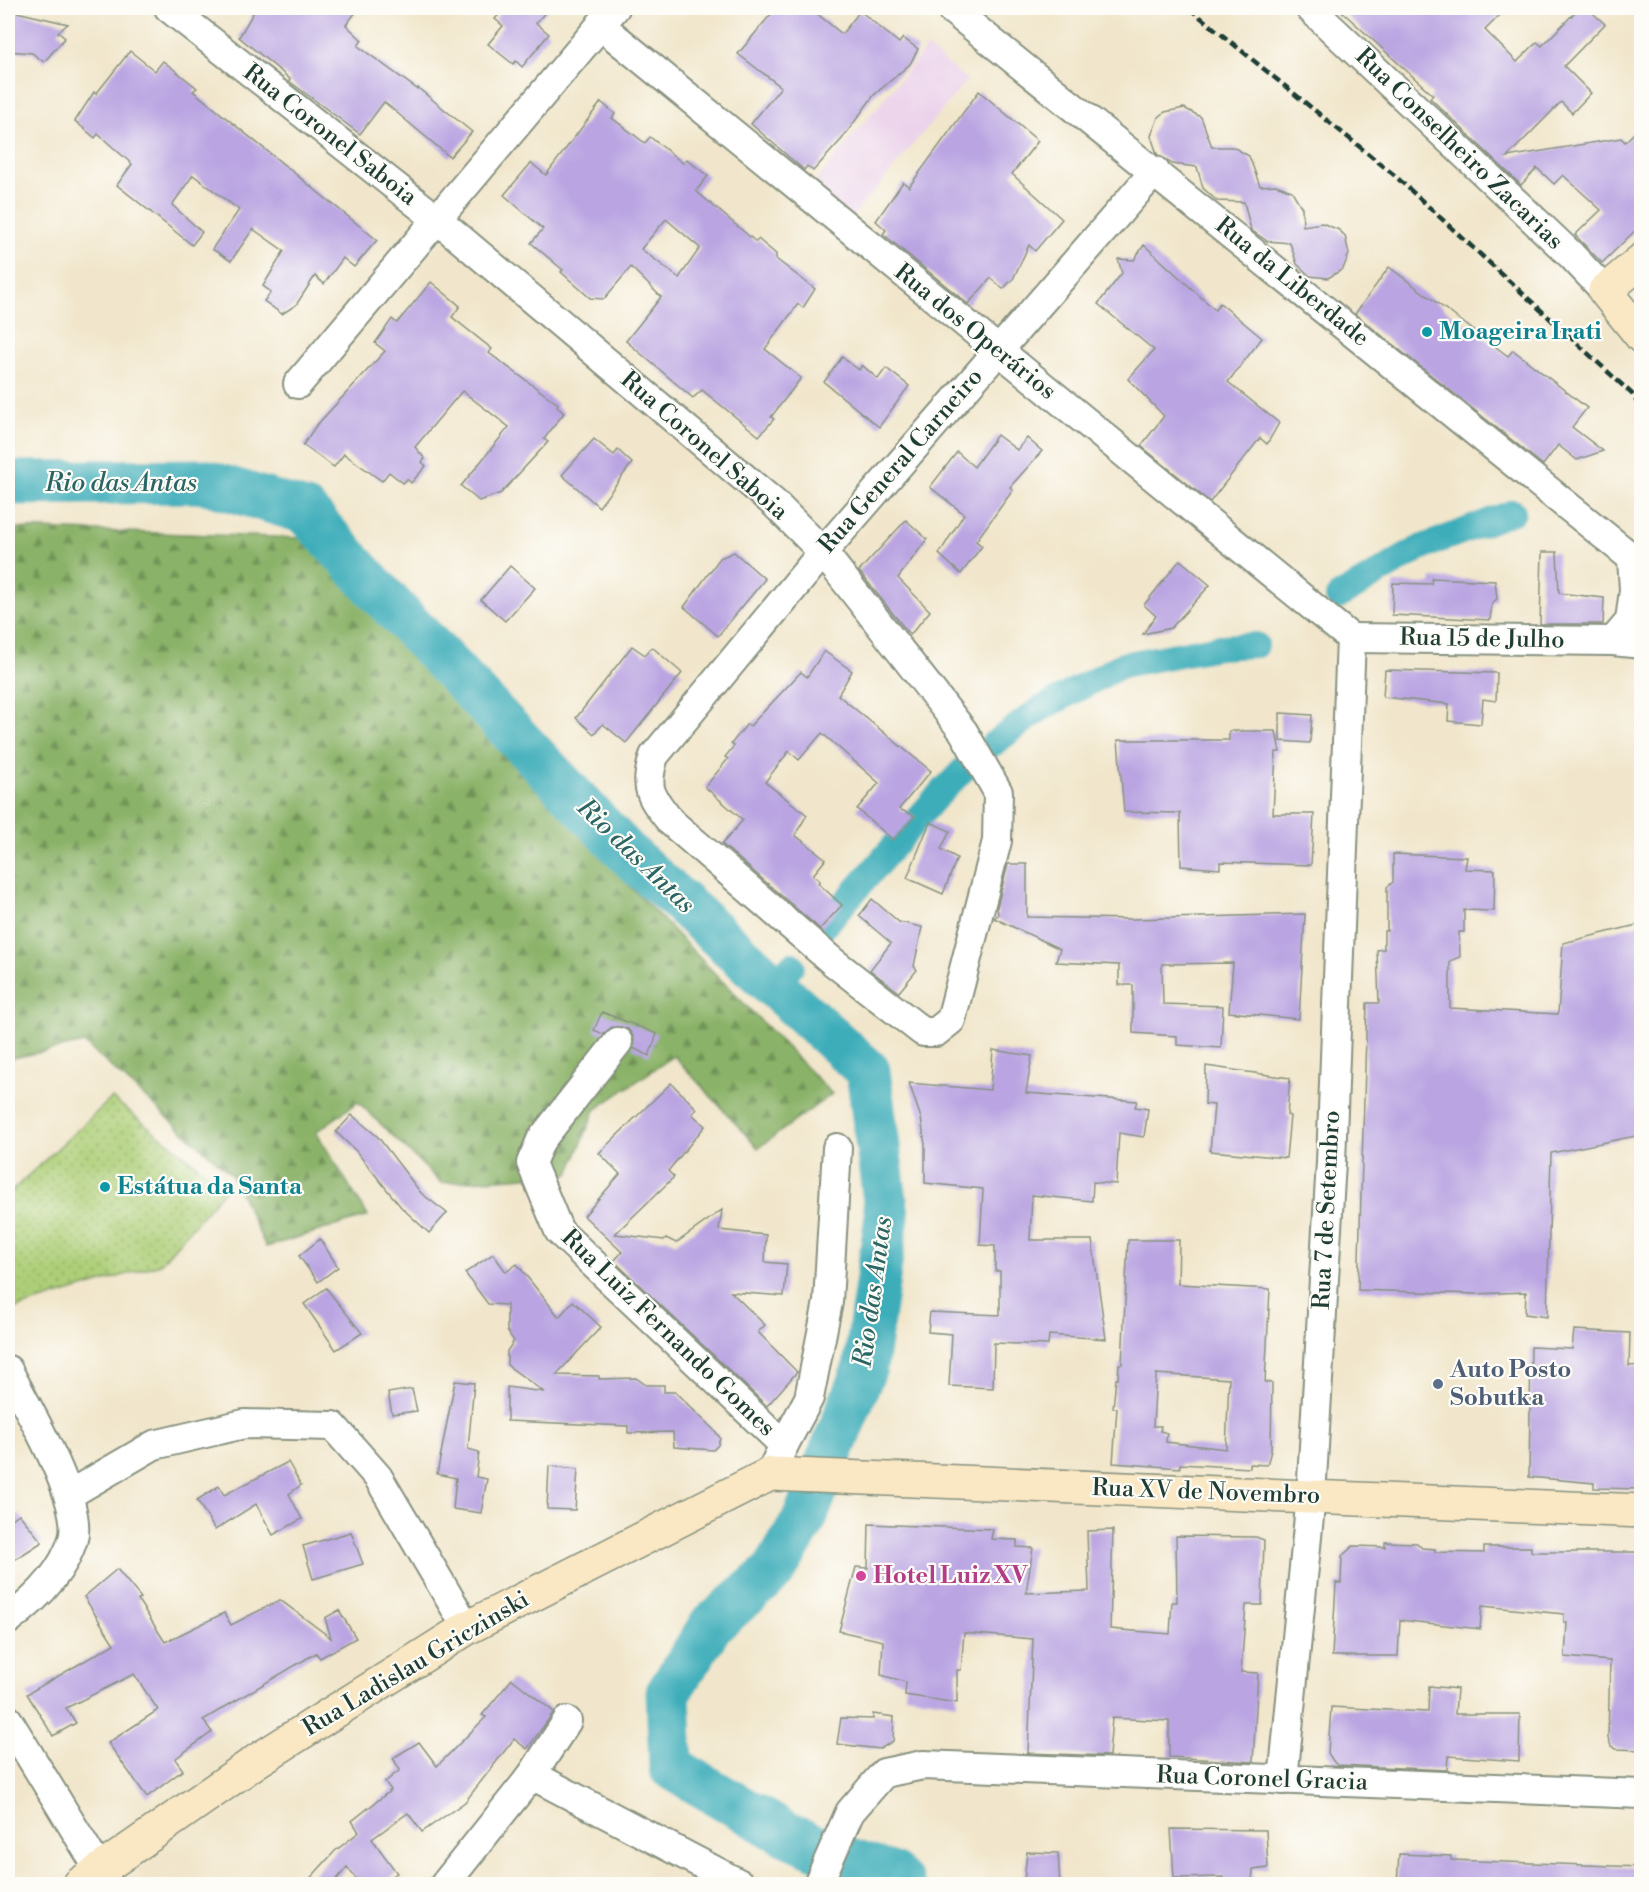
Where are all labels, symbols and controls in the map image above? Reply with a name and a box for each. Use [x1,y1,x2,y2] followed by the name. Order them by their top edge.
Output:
[1349,42,1569,256] street label: Rua Conselheiro Zacarias
[237,58,424,213] street label: Rua Coronel Saboia
[1209,211,1375,353] street label: Rua da Liberdade
[888,257,1062,407] street label: Rua dos Operários
[1439,317,1602,347] place label: Moageira Irati
[1420,325,1434,339] marker: Moageira Irati
[812,362,990,560] street label: Rua General Carneiro
[614,365,795,528] street label: Rua Coronel Saboia
[44,467,197,499] water label: Rio das Antas
[1399,623,1565,655] street label: Rua 15 de Julho
[570,791,702,920] water label: Rio das Antas
[1307,1110,1347,1310] street label: Rua 7 de Setembro
[117,1172,303,1202] place label: Estátua da Santa
[98,1180,112,1194] marker: Estátua da Santa
[846,1214,899,1370] water label: Rio das Antas
[555,1223,781,1443] street label: Rua Luiz Fernando Gomes
[1449,1355,1571,1413] place label: Auto Posto Sobutka
[1431,1377,1445,1391] marker: Auto Posto Sobutka
[1091,1473,1321,1511] street label: Rua XV de Novembro
[873,1561,1028,1591] place label: Hotel Luiz XV
[854,1569,868,1583] marker: Hotel Luiz XV
[297,1585,535,1743] street label: Rua Ladislau Griczinski
[1156,1760,1369,1798] street label: Rua Coronel Gracia

